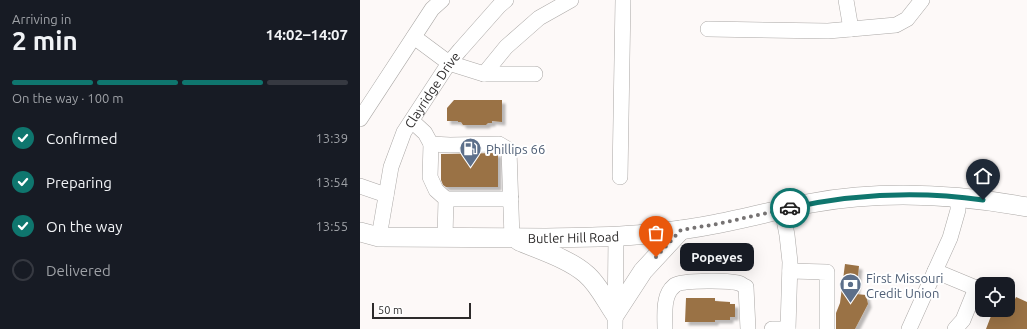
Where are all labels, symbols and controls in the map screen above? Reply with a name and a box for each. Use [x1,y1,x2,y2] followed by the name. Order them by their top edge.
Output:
[12,12,71,26] text: Arriving in
[12,26,78,55] text: 2 min
[265,26,348,43] text: 14:02–14:07
[402,49,462,130] street label: Clayridge Drive
[12,91,124,105] text: On the way · 100 m
[12,127,34,149] icon: check
[46,130,118,147] text: Confirmed
[315,131,348,145] text: 13:39
[457,136,483,169] fuel station icon: Phillips 66
[486,142,545,156] place label: Phillips 66
[966,159,1000,200] pin
[972,165,994,187] icon: home
[12,171,34,193] icon: check
[46,174,112,191] text: Preparing
[315,175,348,189] text: 13:54
[770,188,810,228] courier
[779,197,801,219] icon: car
[12,215,34,237] icon: check
[639,216,673,257] pin
[46,218,122,235] text: On the way
[315,219,348,233] text: 13:55
[645,222,667,244] icon: bag
[528,229,619,245] street label: Butler Hill Road
[680,243,754,271] callout: Popeyes
[691,250,743,264] text: Popeyes
[46,262,111,279] text: Delivered
[866,271,944,300] place label: First Missouri Credit Union
[838,272,864,305] bank icon: First Missouri Credit Union
[975,277,1015,317] map controls
[975,277,1015,317] button: locate
[372,301,471,320] scale bar
[378,304,402,316] text: 50 m

